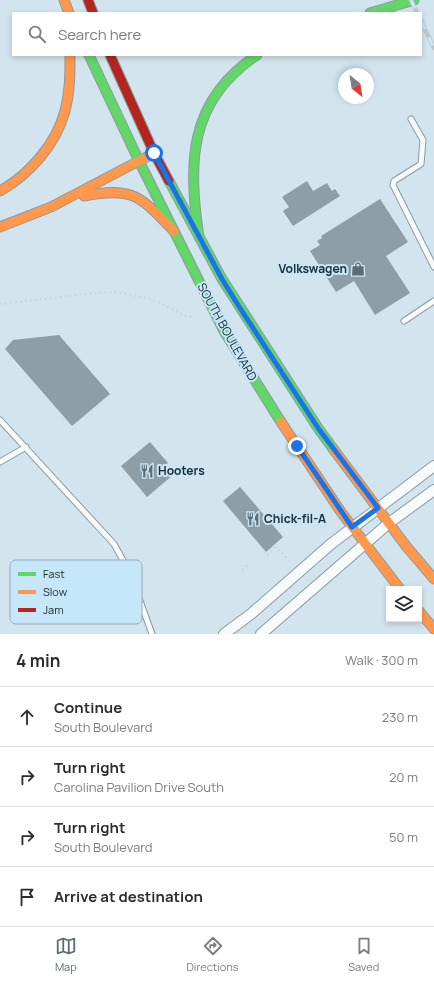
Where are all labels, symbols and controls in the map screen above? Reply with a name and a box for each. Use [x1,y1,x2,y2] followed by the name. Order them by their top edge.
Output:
[12,12,422,56] search box
[26,23,48,45] icon: search
[58,24,141,45] text: Search here
[338,68,374,104] north arrow
[145,144,163,162] route start
[279,260,347,277] place label: Volkswagen
[350,261,366,277] shop icon: Volkswagen
[193,280,261,384] street label: SOUTH BOULEVARD
[288,437,306,455] route end
[158,462,205,479] place label: Hooters
[139,463,155,479] restaurant icon: Hooters
[264,510,326,527] place label: Chick-fil-A
[245,511,261,527] restaurant icon: Chick-fil-A
[10,560,142,624] legend
[43,566,65,581] text: Fast
[43,584,68,599] text: Slow
[386,586,422,622] map controls
[386,586,422,622] button: layers
[43,602,64,617] text: Jam
[16,649,60,672] text: 4 min
[345,651,418,669] text: Walk · 300 m
[54,697,122,718] text: Continue
[16,706,38,728] icon: ahead
[382,708,418,726] text: 230 m
[54,718,152,736] text: South Boulevard
[54,757,125,778] text: Turn right
[16,766,38,788] icon: right
[389,768,418,786] text: 20 m
[54,778,224,796] text: Carolina Pavilion Drive South
[54,817,125,838] text: Turn right
[16,826,38,848] icon: right
[389,828,418,846] text: 50 m
[54,838,152,856] text: South Boulevard
[16,886,38,908] icon: arrive
[54,886,203,907] text: Arrive at destination
[55,935,77,974] tab: Map
[186,935,239,974] tab: Directions
[348,935,379,974] tab: Saved

